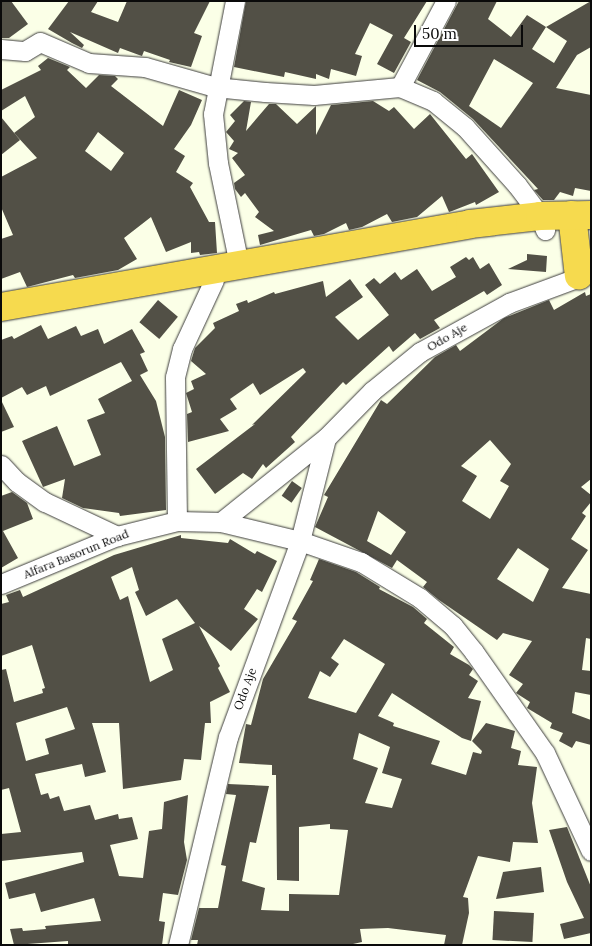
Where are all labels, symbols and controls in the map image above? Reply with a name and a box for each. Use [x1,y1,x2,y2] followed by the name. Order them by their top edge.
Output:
[417,15,526,47] scale bar
[422,24,457,43] text: 50 m
[424,320,470,354] street label: Odo Aje
[21,526,131,582] street label: Alfara Basorun Road
[231,666,259,712] street label: Odo Aje

